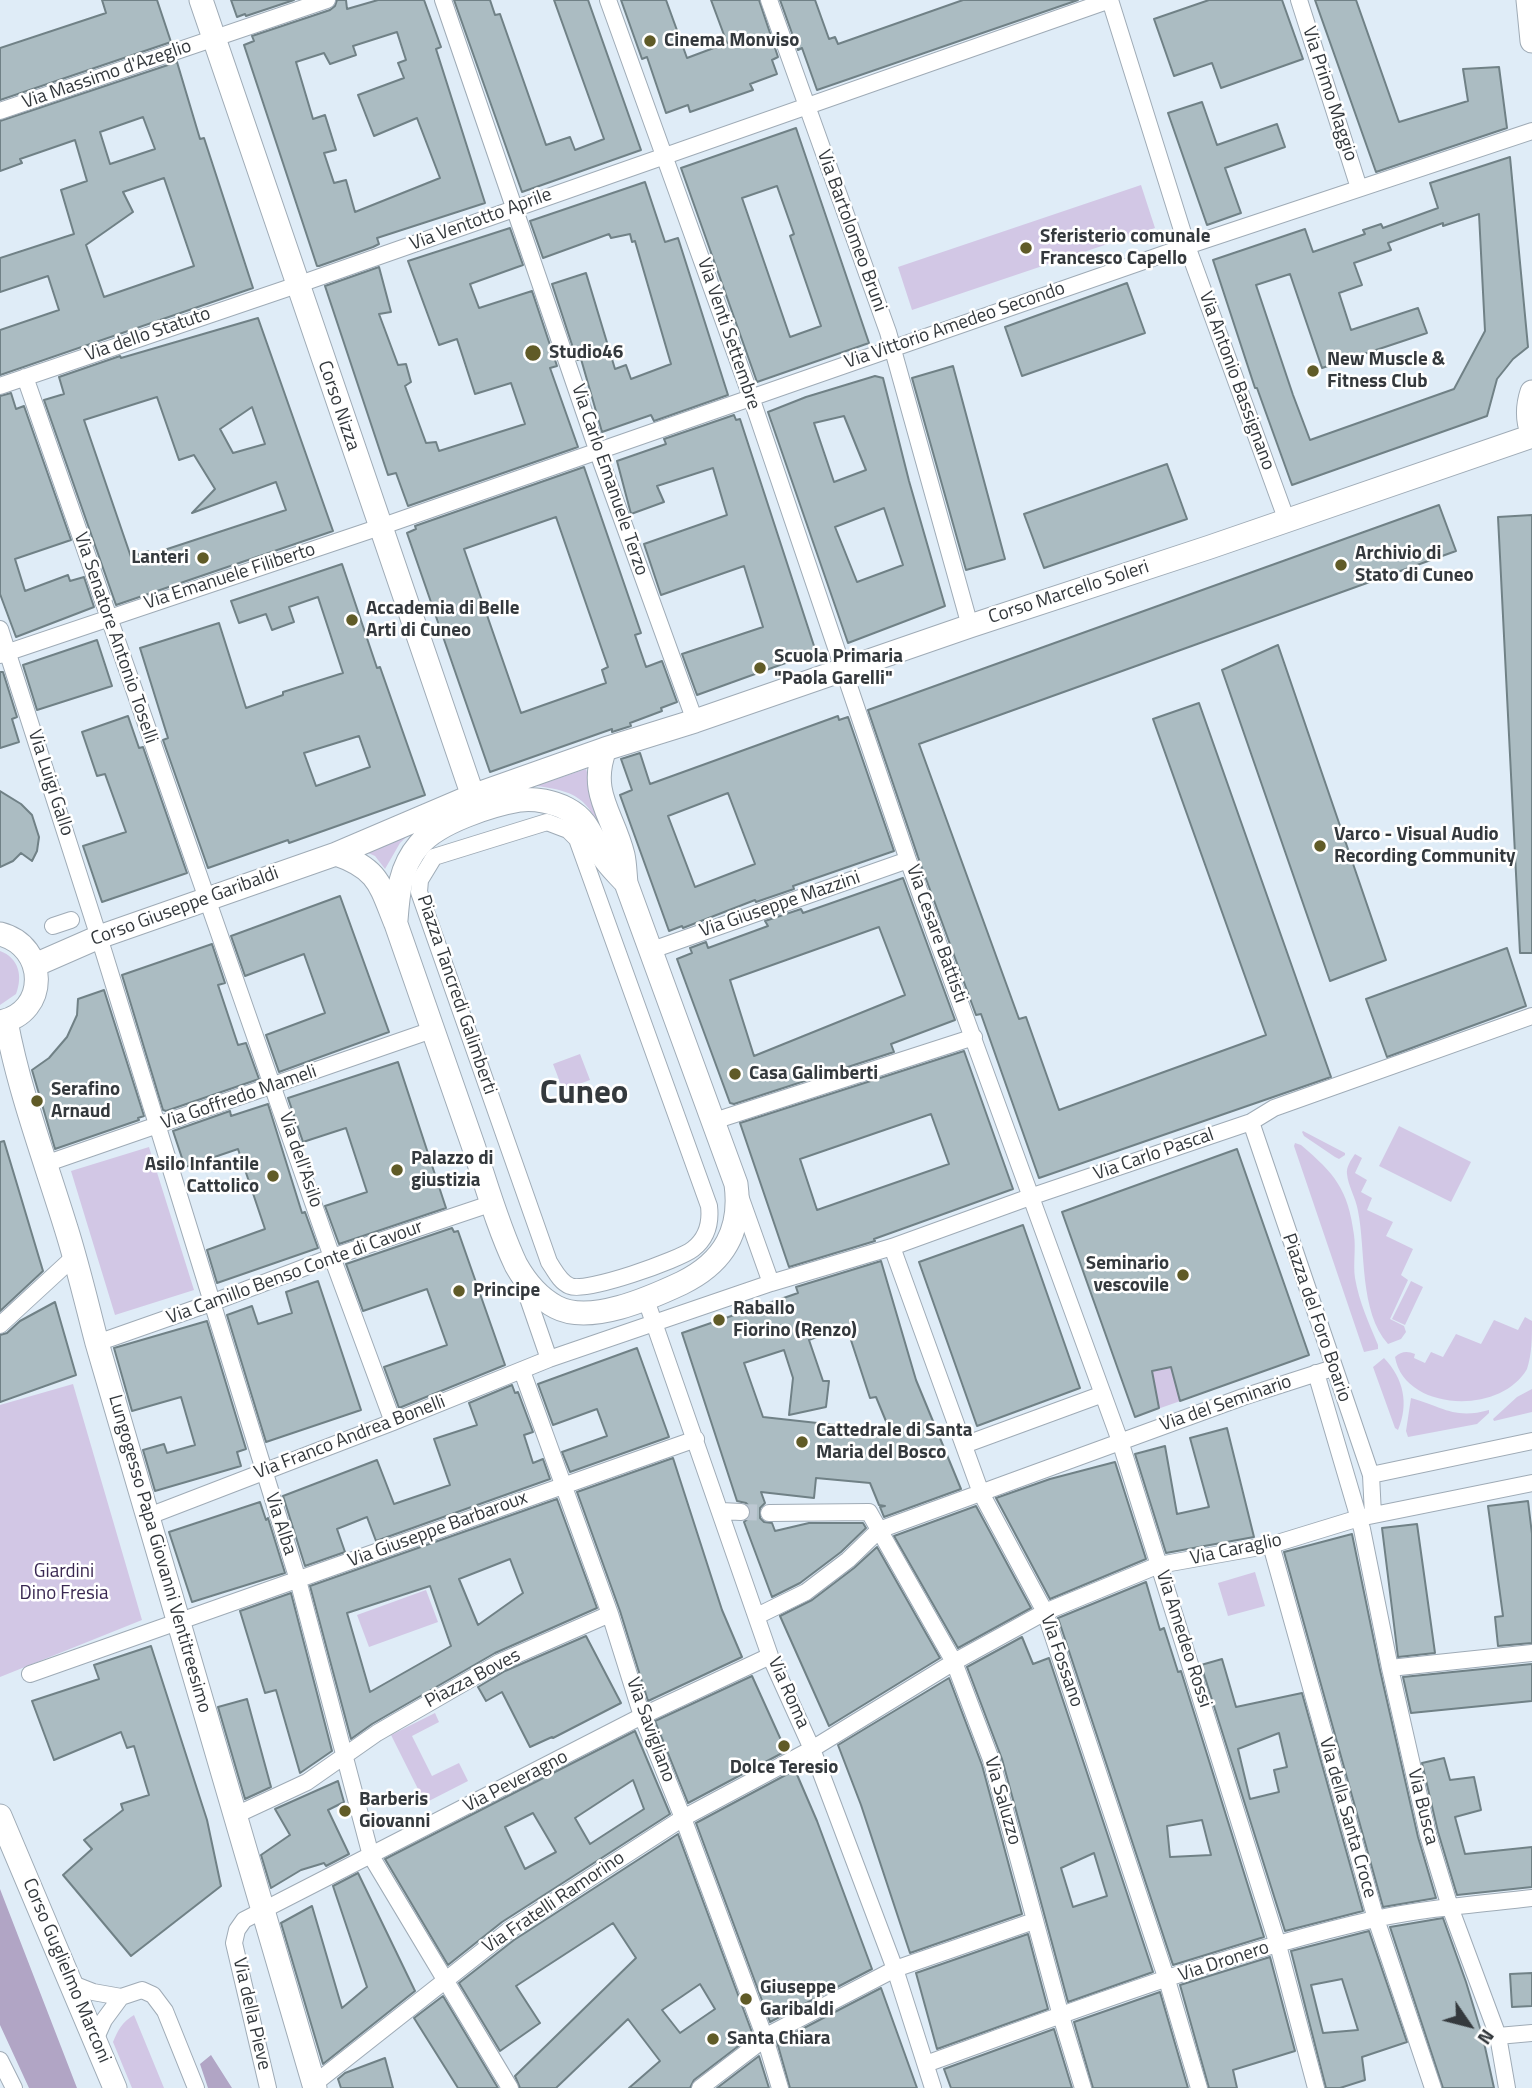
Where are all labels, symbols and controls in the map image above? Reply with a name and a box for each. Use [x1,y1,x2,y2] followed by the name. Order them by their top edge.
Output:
[1296,24,1362,164] street label: Via Primo Maggio
[664,30,799,52] place label: Cinema Monviso
[642,33,658,49] marker: Cinema Monviso
[19,35,195,115] street label: Via Massimo d'Azeglio
[811,147,891,315] street label: Via Bartolomeo Bruni
[407,184,555,256] street label: Via Ventotto Aprile
[1040,226,1210,270] place label: Sferisterio comunale Francesco Capello
[1018,240,1034,256] marker: Sferisterio comunale Francesco Capello
[691,255,765,413] street label: Via Venti Settembre
[842,278,1068,374] street label: Via Vittorio Amedeo Secondo
[1193,289,1279,473] street label: Via Antonio Bassignano
[82,303,214,367] street label: Via dello Statuto
[549,342,623,364] place label: Studio46
[523,343,543,363] marker: Studio46
[1327,349,1445,393] place label: New Muscle & Fitness Club
[312,358,364,454] street label: Corso Nizza
[1305,363,1321,379] marker: New Muscle & Fitness Club
[566,381,652,579] street label: Via Carlo Emanuele Terzo
[68,529,162,747] street label: Via Senatore Antonio Toselli
[142,539,318,615] street label: Via Emanuele Filiberto
[1355,543,1474,587] place label: Archivio di Stato di Cuneo
[131,547,189,569] place label: Lanteri
[195,550,211,566] marker: Lanteri
[986,556,1152,630] street label: Corso Marcello Soleri
[1333,557,1349,573] marker: Archivio di Stato di Cuneo
[366,598,520,642] place label: Accademia di Belle Arti di Cuneo
[344,612,360,628] marker: Accademia di Belle Arti di Cuneo
[774,646,903,690] place label: Scuola Primaria "Paola Garelli"
[752,660,768,676] marker: Scuola Primaria "Paola Garelli"
[22,727,78,839] street label: Via Luigi Gallo
[1334,824,1516,868] place label: Varco - Visual Audio Recording Community
[1312,838,1328,854] marker: Varco - Visual Audio Recording Community
[88,862,282,952] street label: Corso Giuseppe Garibaldi
[900,862,972,1006] street label: Via Cesare Battisti
[697,867,863,943] street label: Via Giuseppe Mazzini
[411,892,501,1098] street label: Piazza Tancredi Galimberti
[158,1061,320,1135] street label: Via Goffredo Mameli
[749,1063,878,1085] place label: Casa Galimberti
[727,1066,743,1082] marker: Casa Galimberti
[540,1075,628,1115] district label: Cuneo
[51,1079,120,1123] place label: Serafino Arnaud
[29,1093,45,1109] marker: Serafino Arnaud
[273,1109,327,1211] street label: Via dell'Asilo
[1091,1124,1217,1186] street label: Via Carlo Pascal
[411,1148,494,1192] place label: Palazzo di giustizia
[145,1154,259,1198] place label: Asilo Infantile Cattolico
[389,1162,405,1178] marker: Palazzo di giustizia
[265,1168,281,1184] marker: Asilo Infantile Cattolico
[164,1216,426,1330] street label: Via Camillo Benso Conte di Cavour
[1276,1231,1356,1405] street label: Piazza del Foro Boario
[1086,1253,1169,1297] place label: Seminario vescovile
[1175,1267,1191,1283] marker: Seminario vescovile
[473,1280,540,1302] place label: Principe
[451,1283,467,1299] marker: Principe
[733,1298,857,1342] place label: Raballo Fiorino (Renzo)
[711,1312,727,1328] marker: Raballo Fiorino (Renzo)
[1157,1371,1295,1437] street label: Via del Seminario
[251,1391,449,1485] street label: Via Franco Andrea Bonelli
[103,1392,215,1716] street label: Lungogesso Papa Giovanni Ventitreesimo
[816,1420,972,1464] place label: Cattedrale di Santa Maria del Bosco
[794,1434,810,1450] marker: Cattedrale di Santa Maria del Bosco
[345,1487,531,1573] street label: Via Giuseppe Barbaroux
[259,1490,301,1558] street label: Via Alba
[1188,1529,1284,1571] street label: Via Caraglio
[20,1561,108,1605] park label: Giardini Dino Fresia
[1150,1567,1216,1711] street label: Via Amedeo Rossi
[1035,1612,1087,1710] street label: Via Fossano
[421,1644,525,1714] street label: Piazza Boves
[762,1654,814,1732] street label: Via Roma
[620,1674,680,1786] street label: Via Savigliano
[1313,1735,1381,1901] street label: Via della Santa Croce
[776,1738,792,1754] marker: Dolce Teresio
[460,1746,572,1818] street label: Via Peveragno
[979,1754,1025,1848] street label: Via Saluzzo
[730,1757,838,1779] place label: Dolce Teresio
[1402,1767,1442,1847] street label: Via Busca
[359,1789,430,1833] place label: Barberis Giovanni
[337,1803,353,1819] marker: Barberis Giovanni
[479,1847,629,1959] street label: Via Fratelli Ramorino
[17,1875,115,2067] street label: Corso Guglielmo Marconi
[1176,1937,1272,1987] street label: Via Dronero
[227,1956,275,2072] street label: Via della Pieve
[760,1977,836,2021] place label: Giuseppe Garibaldi
[1434,1990,1504,2060] north arrow
[738,1991,754,2007] marker: Giuseppe Garibaldi
[1471,2024,1502,2051] text: N
[727,2028,831,2050] place label: Santa Chiara
[705,2031,721,2047] marker: Santa Chiara

